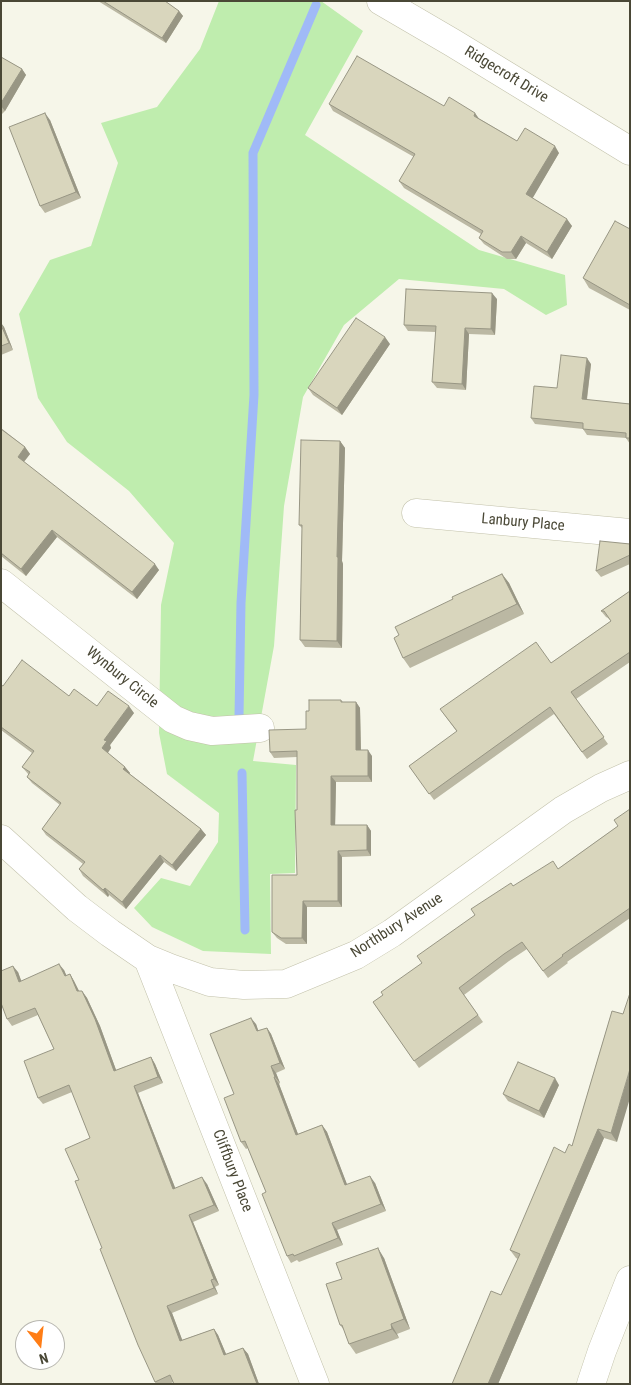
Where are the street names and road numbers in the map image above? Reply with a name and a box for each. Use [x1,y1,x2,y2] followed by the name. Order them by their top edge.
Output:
[461,43,551,107] street label: Ridgecroft Drive
[481,510,565,536] street label: Lanbury Place
[82,643,162,713] street label: Wynbury Circle
[348,890,446,962] street label: Northbury Avenue
[208,1127,256,1215] street label: Cliffbury Place

